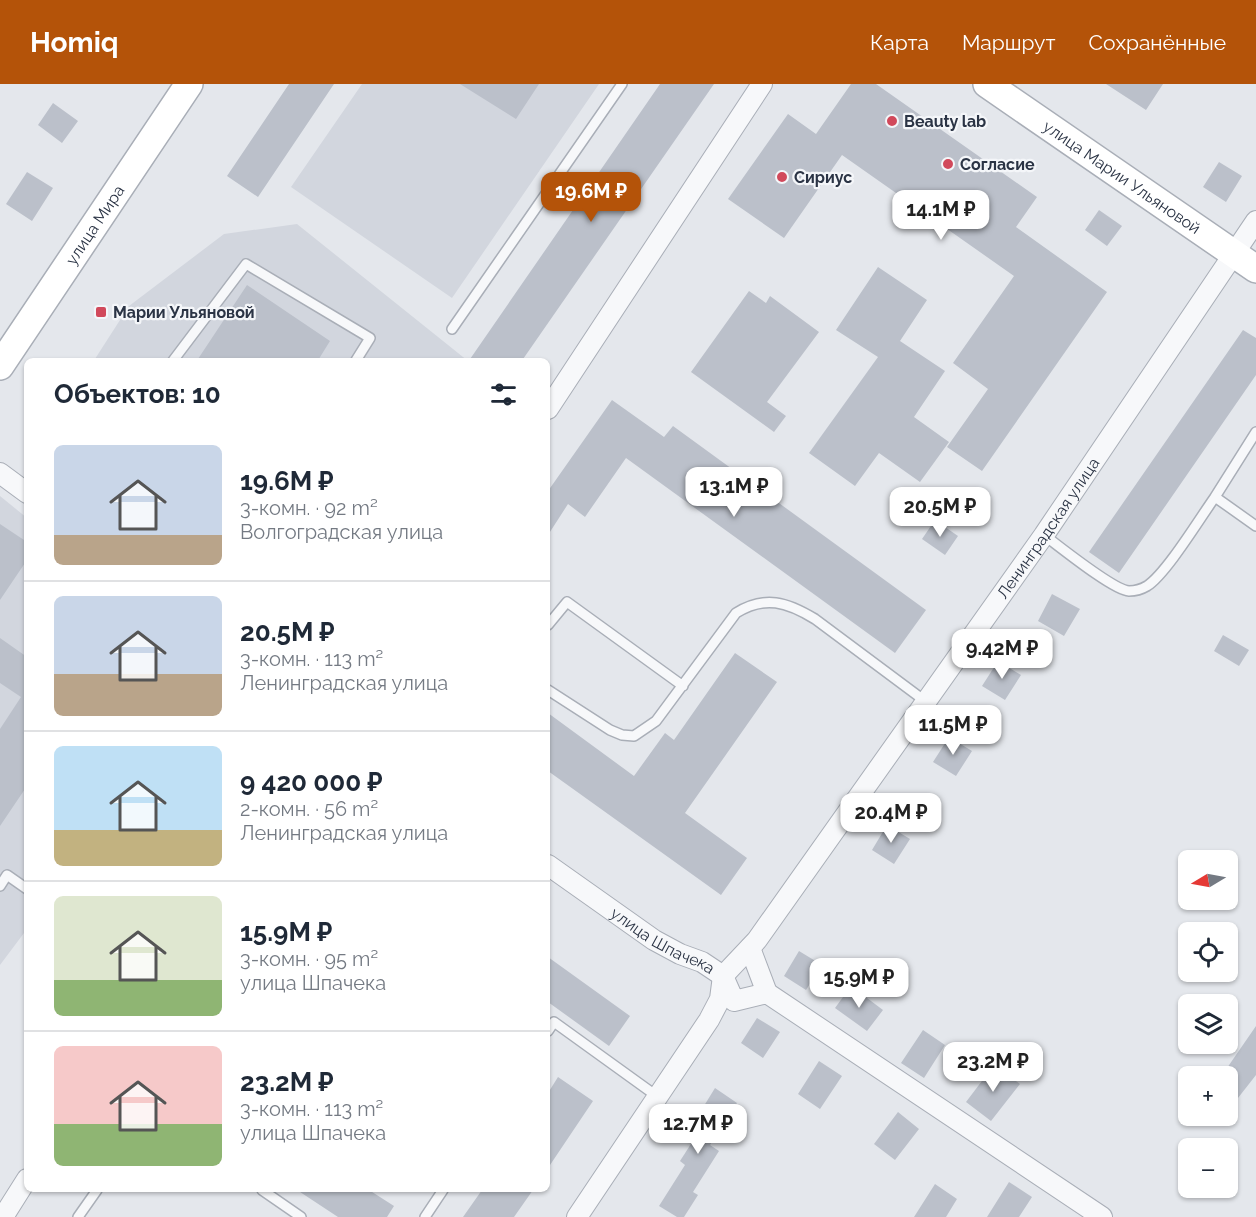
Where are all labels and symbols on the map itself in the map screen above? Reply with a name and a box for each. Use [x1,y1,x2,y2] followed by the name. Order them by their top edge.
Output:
[904,112,986,131] place label: Beauty lab
[885,114,899,128] marker: Beauty lab
[1040,116,1204,238] street label: улица Марии Ульяновой
[960,155,1035,174] place label: Согласие
[941,157,955,171] marker: Согласие
[794,168,852,187] place label: Сириус
[775,170,789,184] marker: Сириус
[536,172,646,223] pin: 19.6M ₽
[61,181,128,268] street label: улица Мира
[886,190,996,241] pin: 14.1M ₽
[113,303,255,322] place label: Марии Ульяновой
[94,305,108,319] marker: Марии Ульяновой
[993,454,1103,602] street label: Ленинградская улица
[679,467,789,518] pin: 13.1M ₽
[885,487,995,538] pin: 20.5M ₽
[947,629,1057,680] pin: 9.42M ₽
[898,705,1008,756] pin: 11.5M ₽
[836,793,946,844] pin: 20.4M ₽
[1178,850,1238,910] north arrow
[607,903,719,978] street label: улица Шпачека
[804,958,914,1009] pin: 15.9M ₽
[938,1042,1048,1093] pin: 23.2M ₽
[643,1104,753,1155] pin: 12.7M ₽

